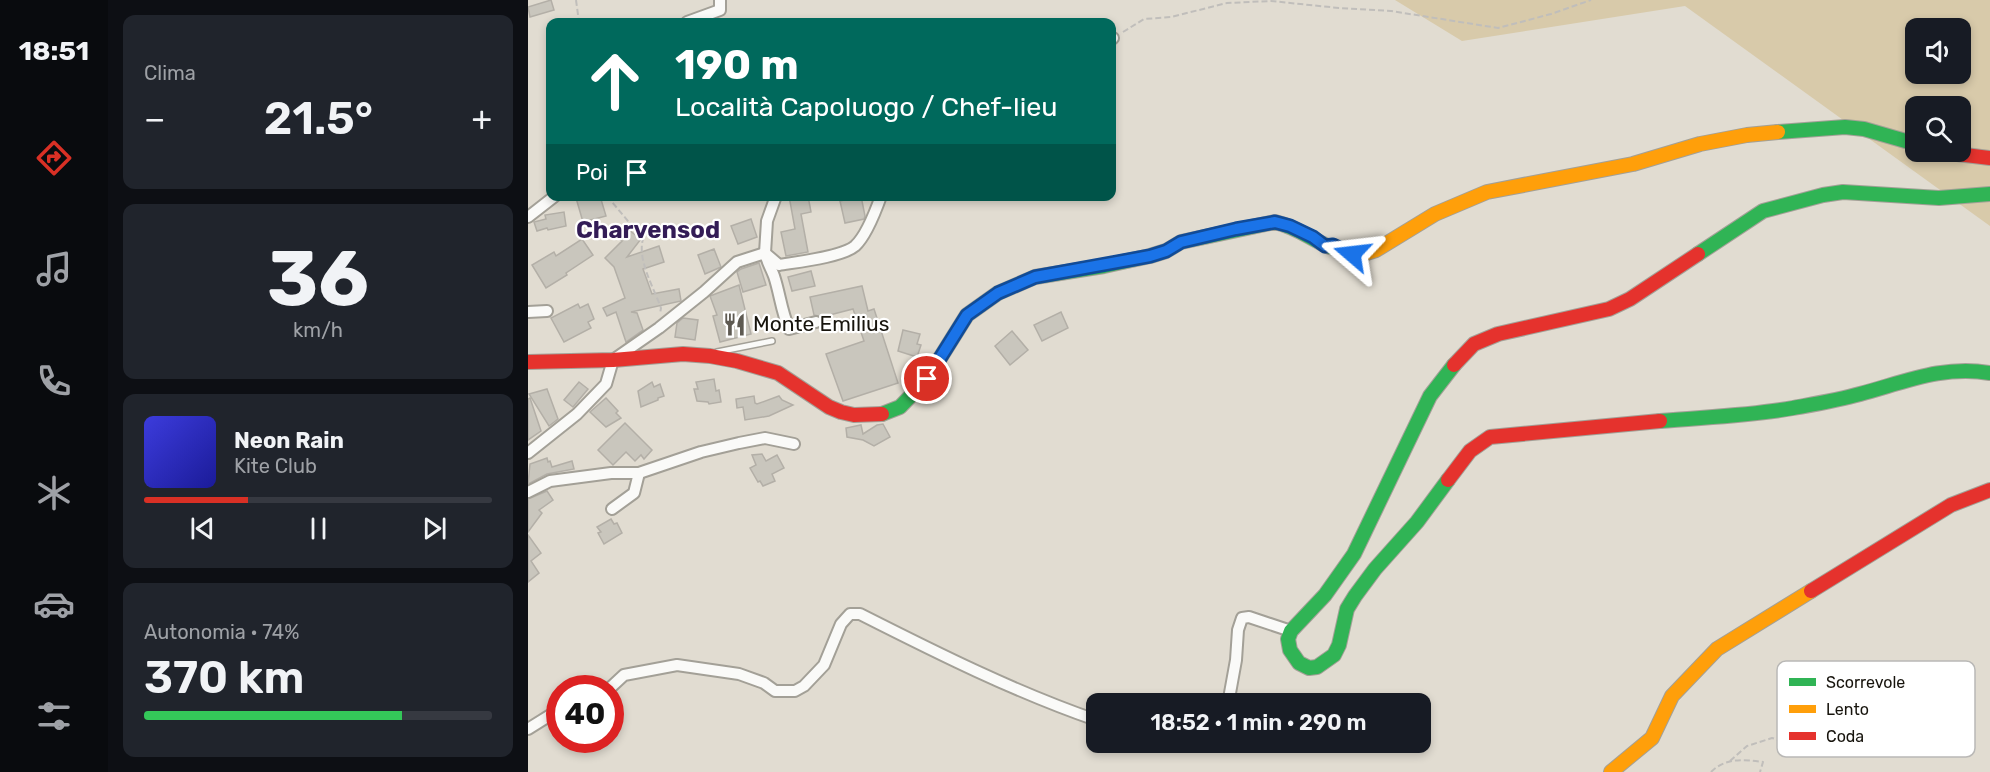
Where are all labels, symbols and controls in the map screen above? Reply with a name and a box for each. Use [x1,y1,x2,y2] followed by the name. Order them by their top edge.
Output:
[1905,18,1971,162] map controls
[1905,18,1971,84] button: sound
[19,35,89,67] text: 18:51
[675,40,799,90] text: 190 m
[576,42,654,120] icon: ahead
[144,61,196,85] text: Clima
[675,91,1058,123] text: Località Capoluogo / Chef-lieu
[264,92,373,145] text: 21.5°
[1905,96,1971,162] button: search
[144,99,165,138] text: −
[471,99,492,138] text: +
[33,137,75,179] icon: directions
[620,156,653,189] icon: arrive
[576,159,608,186] text: Poi
[576,216,720,244] district label: Charvensod
[1320,222,1384,286] position arrow
[267,232,369,325] text: 36
[33,248,75,290] icon: music
[722,311,748,337] restaurant icon: Monte Emilius
[753,311,889,336] place label: Monte Emilius
[293,318,343,342] text: km/h
[901,353,952,404] pin
[33,360,75,402] icon: phone
[910,362,943,395] icon: arrive
[234,427,344,454] text: Neon Rain
[234,454,317,478] text: Kite Club
[33,472,75,514] icon: climate
[186,512,219,545] icon: previous
[302,512,335,545] icon: pause
[418,512,451,545] icon: next
[33,583,75,625] icon: car
[144,620,300,644] text: Autonomia · 74%
[144,651,305,704] text: 370 km
[1777,661,1975,757] legend
[1826,673,1905,692] text: Scorrevole
[546,675,624,753] speed limit sign: 40
[33,695,75,737] icon: filters
[1826,700,1869,719] text: Lento
[1151,709,1366,736] text: 18:52 · 1 min · 290 m
[1826,727,1864,746] text: Coda

